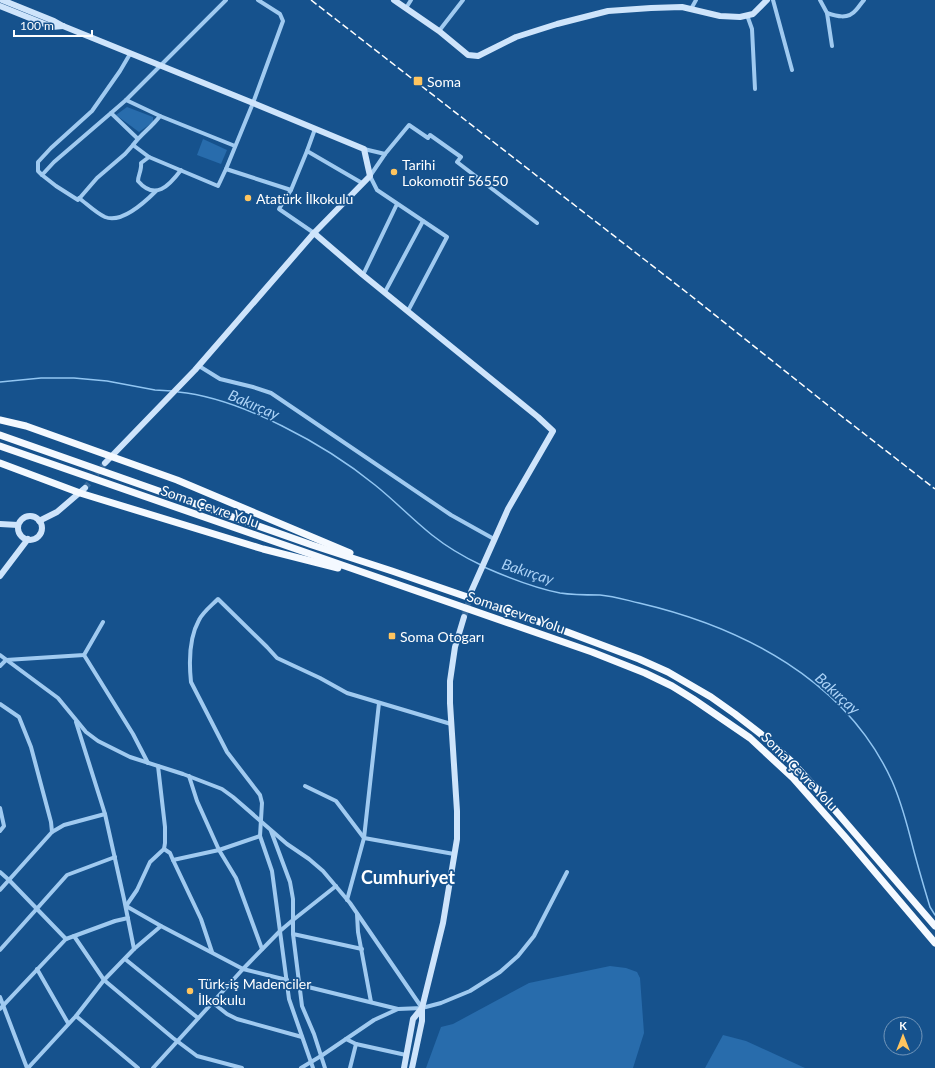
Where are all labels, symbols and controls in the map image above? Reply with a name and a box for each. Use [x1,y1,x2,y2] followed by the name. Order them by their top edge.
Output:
[14,12,92,38] scale bar
[20,18,54,33] text: 100 m
[427,73,461,90] place label: Soma
[412,75,424,87] marker: Soma
[402,156,508,189] place label: Tarihi Lokomotif 56550
[389,167,399,177] marker: Tarihi Lokomotif 56550
[256,190,353,207] place label: Atatürk İlkokulu
[243,193,253,203] marker: Atatürk İlkokulu
[226,385,283,423] water label: Bakırçay
[159,481,261,531] street label: Soma Çevre Yolu
[500,554,557,588] water label: Bakırçay
[465,587,567,637] street label: Soma Çevre Yolu
[400,628,484,645] place label: Soma Otogarı
[387,631,397,641] marker: Soma Otogarı
[812,668,865,718] water label: Bakırçay
[758,728,842,814] street label: Soma Çevre Yolu
[361,866,455,888] district label: Cumhuriyet
[198,975,311,1008] place label: Türk-iş Madenciler İlkokulu
[185,986,195,996] marker: Türk-iş Madenciler İlkokulu
[883,1016,923,1056] north arrow
[899,1019,907,1032] text: K

